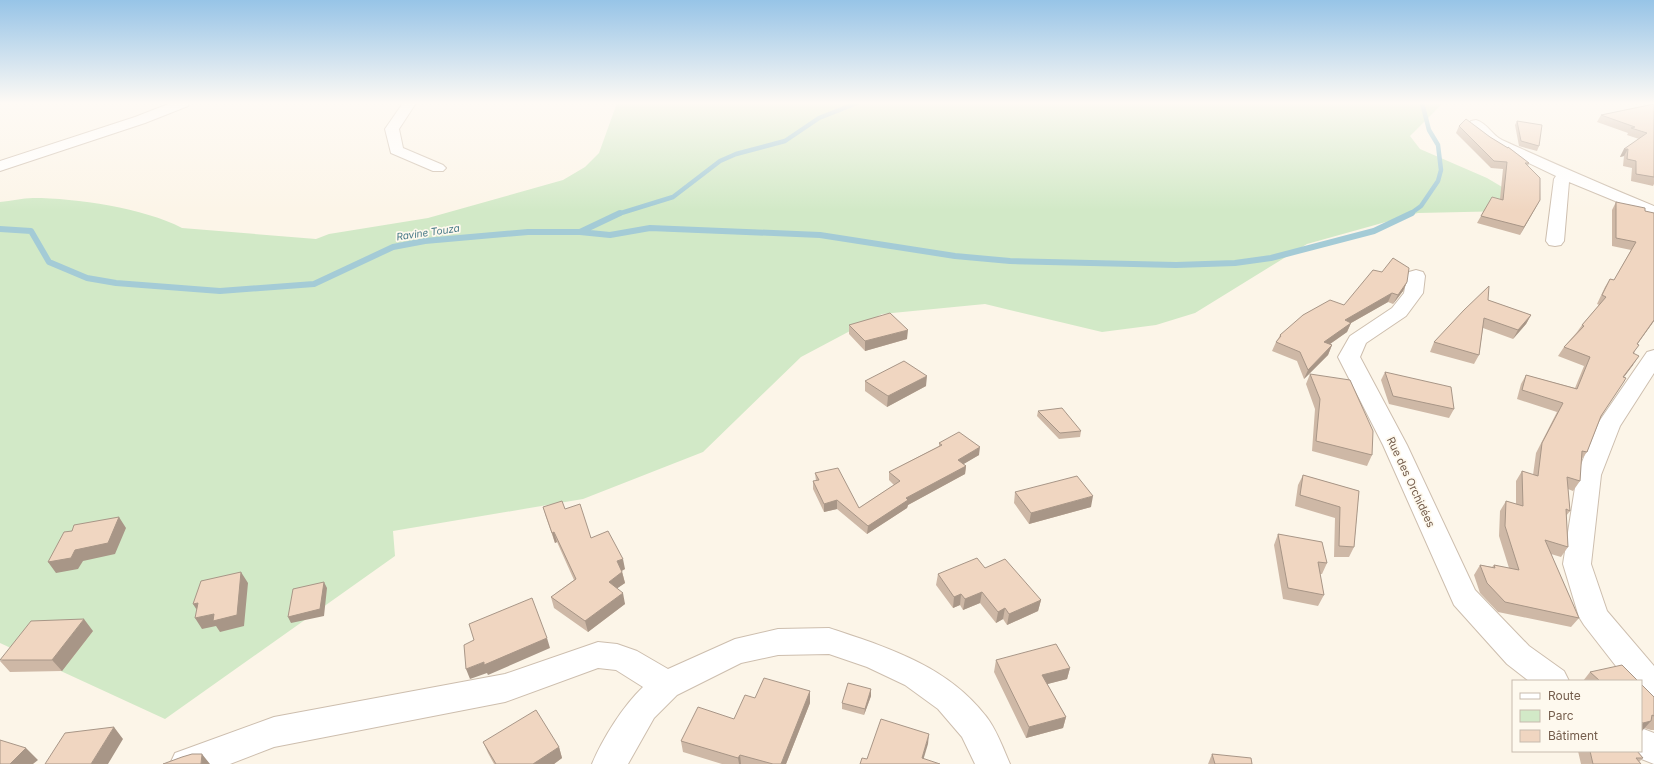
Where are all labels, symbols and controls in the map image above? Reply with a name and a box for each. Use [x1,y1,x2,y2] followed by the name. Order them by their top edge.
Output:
[396,222,460,242] water label: Ravine Touza
[1384,434,1438,530] street label: Rue des Orchidées
[1512,680,1642,752] legend
[1548,688,1581,703] text: Route
[1548,708,1574,723] text: Parc
[1548,728,1598,743] text: Bâtiment

